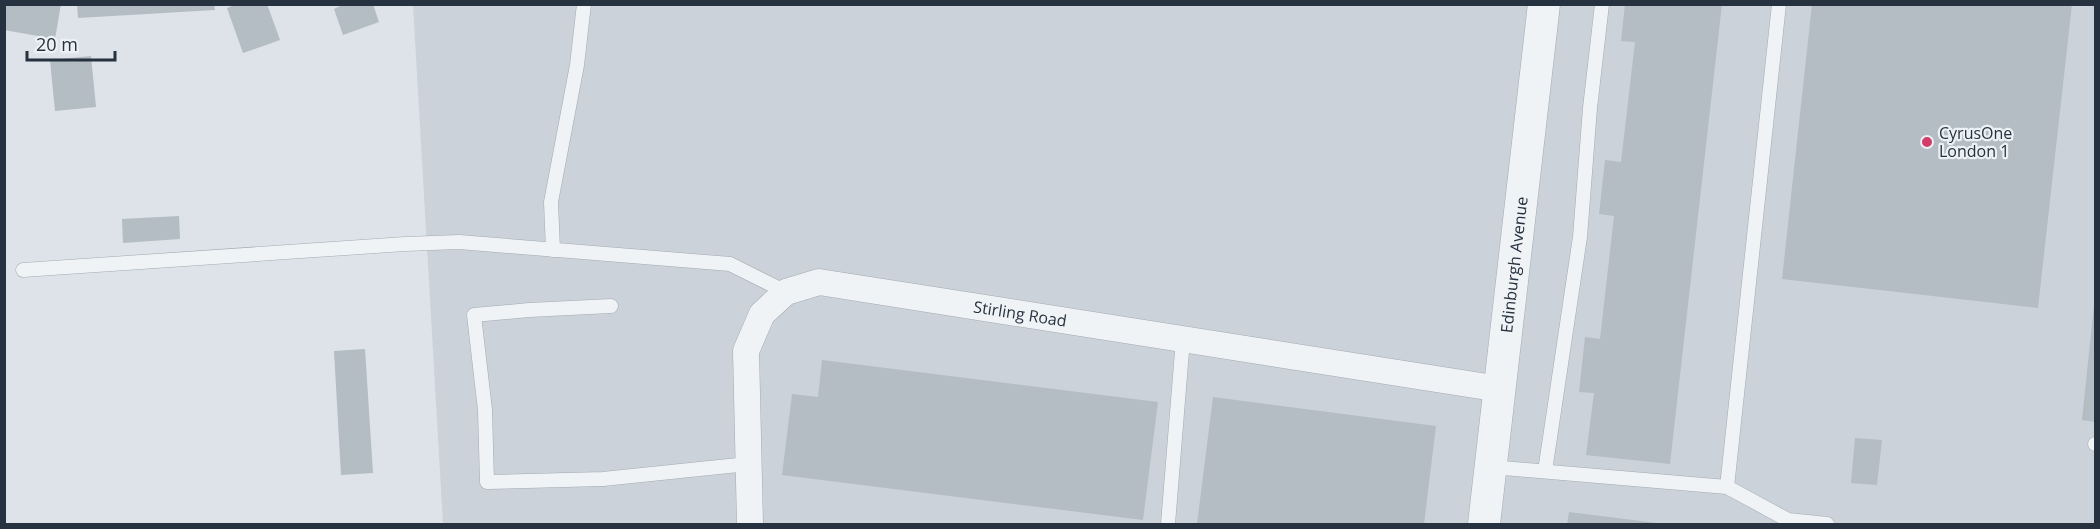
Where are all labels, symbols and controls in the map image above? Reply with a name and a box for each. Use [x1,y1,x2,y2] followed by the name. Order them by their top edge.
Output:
[27,24,116,62] scale bar
[36,32,78,56] text: 20 m
[1939,122,2012,162] place label: CyrusOne London 1
[1920,135,1934,149] marker: CyrusOne London 1
[1495,195,1533,334] street label: Edinburgh Avenue
[972,295,1068,332] street label: Stirling Road

